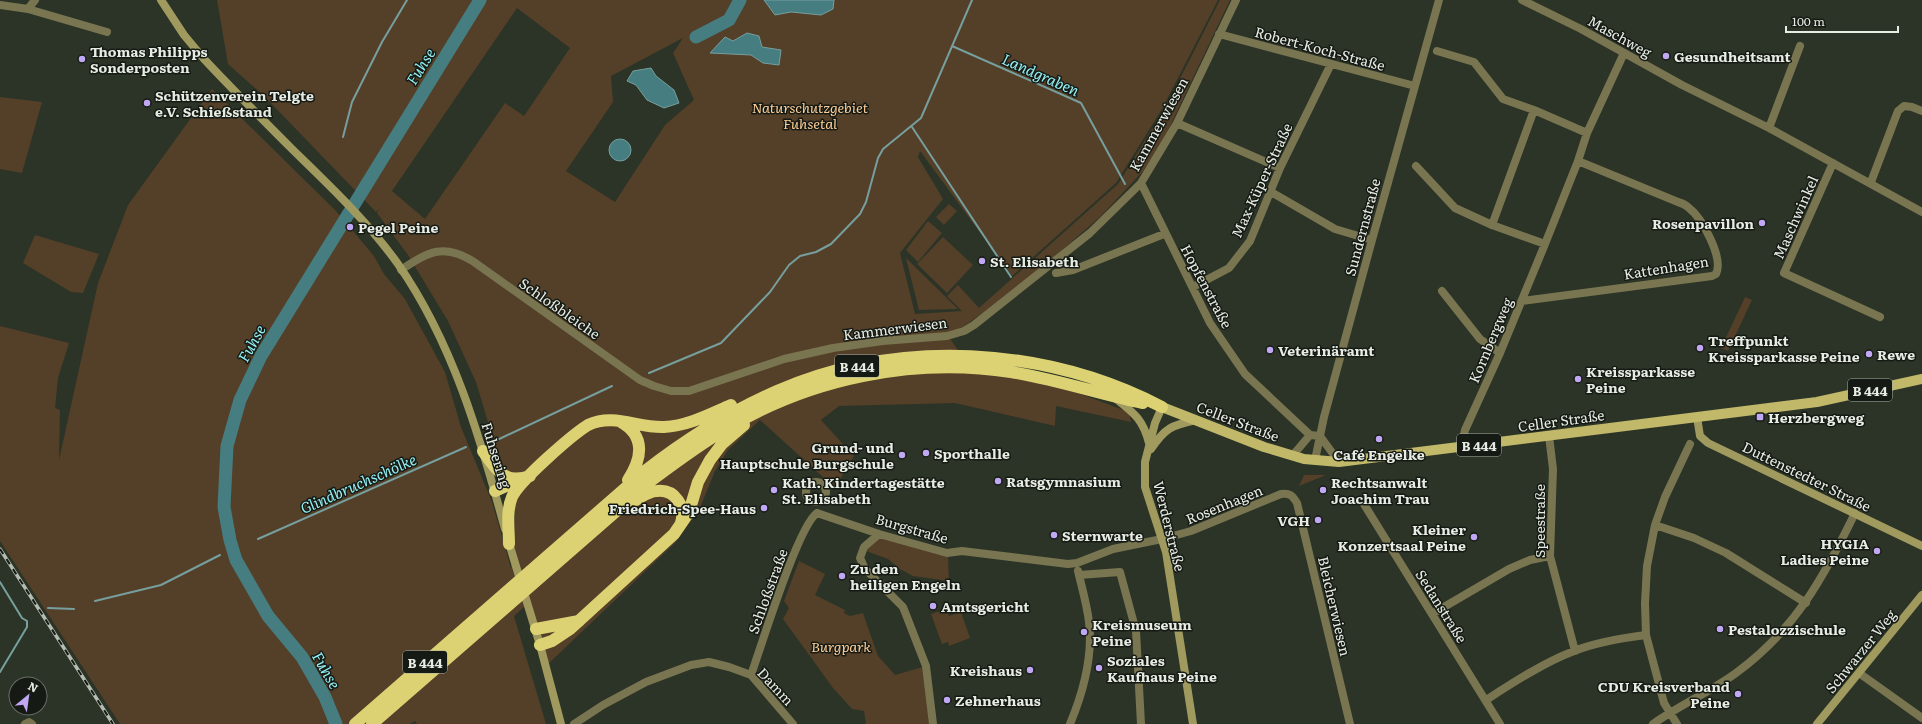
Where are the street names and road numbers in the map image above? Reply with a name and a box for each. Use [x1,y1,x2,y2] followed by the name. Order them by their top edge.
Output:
[1585,10,1656,62] street label: Maschweg
[1253,21,1387,75] street label: Robert-Koch-Straße
[1124,73,1192,175] street label: Kammerwiesen
[1226,119,1296,241] street label: Max-Küper-Straße
[1768,172,1822,262] street label: Maschwinkel
[1339,176,1385,278] street label: Sundernstraße
[1177,241,1237,331] street label: Hopfenstraße
[1622,250,1710,284] street label: Kattenhagen
[515,273,605,343] street label: Schloßbleiche
[1463,294,1517,386] street label: Kornbergweg
[842,312,948,344] street label: Kammerwiesen
[835,355,879,377] road number: B 444
[1848,379,1892,401] road number: B 444
[1194,396,1282,446] street label: Celler Straße
[1516,404,1606,436] street label: Celler Straße
[477,419,517,491] street label: Fuhsering
[1457,434,1501,456] road number: B 444
[1739,436,1875,516] street label: Duttenstedter Straße
[1149,479,1191,573] street label: Werderstraße
[1183,480,1265,528] street label: Rosenhagen
[1529,484,1549,558] street label: Speestraße
[873,508,951,548] street label: Burgstraße
[742,546,792,636] street label: Schloßstraße
[1314,554,1356,658] street label: Bleicherwiesen
[1411,565,1473,647] street label: Sedanstraße
[1820,605,1900,697] street label: Schwarzer Weg
[403,651,447,673] road number: B 444
[753,663,799,710] street label: Damm

